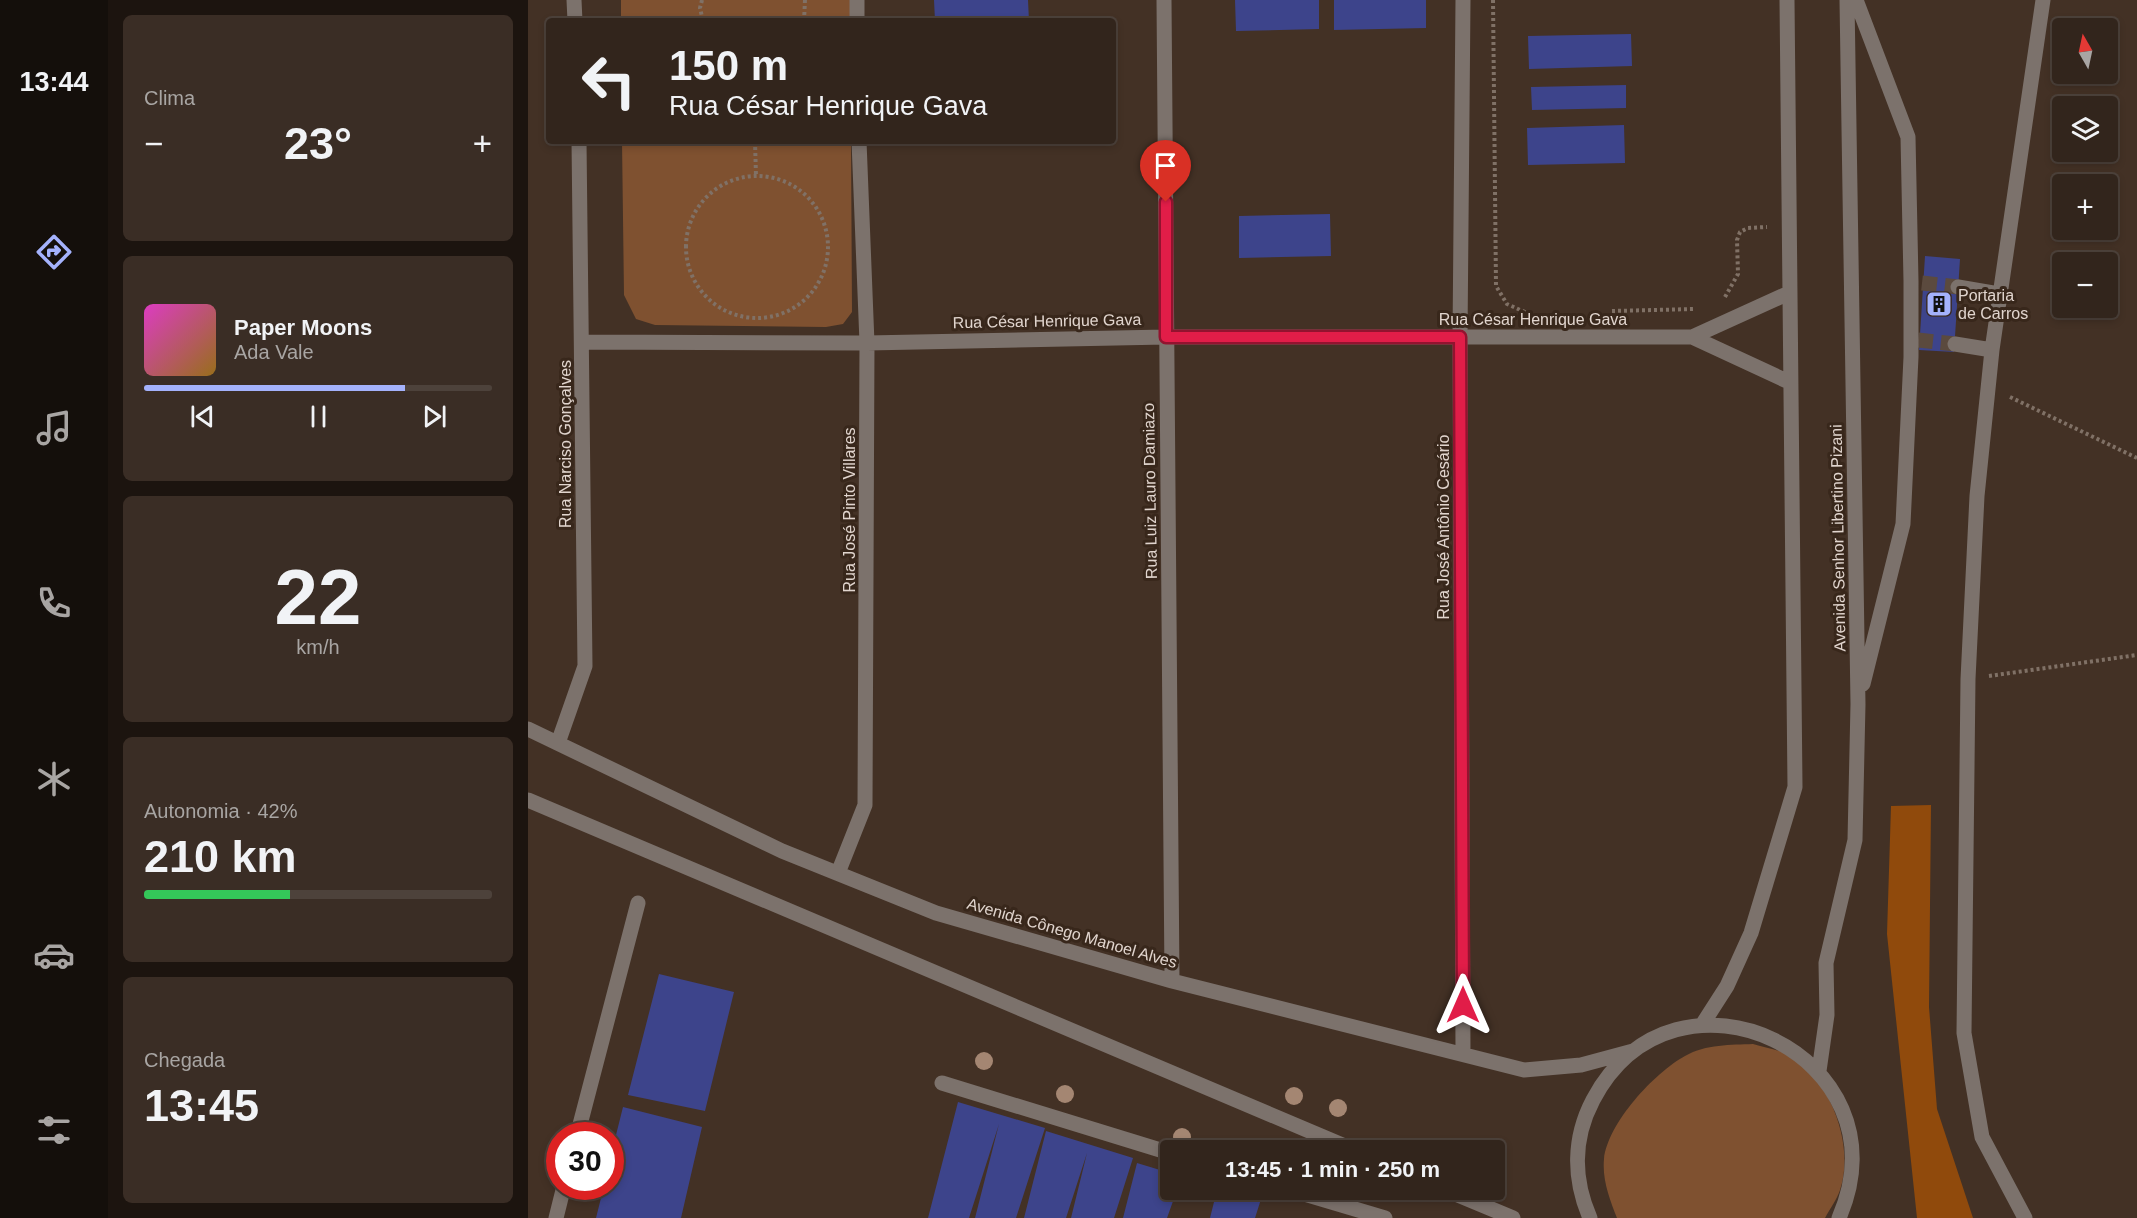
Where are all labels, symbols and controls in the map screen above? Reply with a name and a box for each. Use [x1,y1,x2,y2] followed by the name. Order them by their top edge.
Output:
[2052,18,2118,84] north arrow
[2052,18,2118,318] map controls
[570,42,648,120] icon: left
[669,42,788,89] text: 150 m
[19,67,89,97] text: 13:44
[144,87,195,109] text: Clima
[669,91,987,121] text: Rua César Henrique Gava
[2052,96,2118,162] button: layers
[284,118,352,169] text: 23°
[144,125,163,162] text: −
[473,125,492,162] text: +
[1140,140,1191,202] pin
[1149,149,1182,182] icon: arrive
[2052,174,2118,240] button: +
[33,231,75,273] icon: directions
[2052,252,2118,318] button: −
[1958,287,2028,322] place label: Portaria de Carros
[1924,289,1954,319] building icon: Portaria de Carros
[953,311,1142,331] street label: Rua César Henrique Gava
[1439,311,1627,328] street label: Rua César Henrique Gava
[234,315,372,340] text: Paper Moons
[234,341,314,363] text: Ada Vale
[557,360,574,528] street label: Rua Narciso Gonçalves
[186,400,219,433] icon: previous
[302,400,335,433] icon: pause
[418,400,451,433] icon: next
[1140,403,1160,579] street label: Rua Luiz Lauro Damiazo
[33,407,75,449] icon: music
[1828,424,1848,652] street label: Avenida Senhor Libertino Pizani
[841,427,858,593] street label: Rua José Pinto Villares
[1435,434,1452,620] street label: Rua José Antônio Cesário
[275,553,361,641] text: 22
[33,582,75,624] icon: phone
[296,636,340,658] text: km/h
[33,758,75,800] icon: climate
[144,800,297,822] text: Autonomia · 42%
[144,831,297,882] text: 210 km
[965,895,1179,971] street label: Avenida Cônego Manoel Alves
[33,934,75,976] icon: car
[1431,973,1495,1037] position arrow
[144,1049,225,1071] text: Chegada
[144,1080,259,1131] text: 13:45
[33,1109,75,1151] icon: filters
[546,1122,624,1200] speed limit sign: 30
[1225,1157,1440,1182] text: 13:45 · 1 min · 250 m

